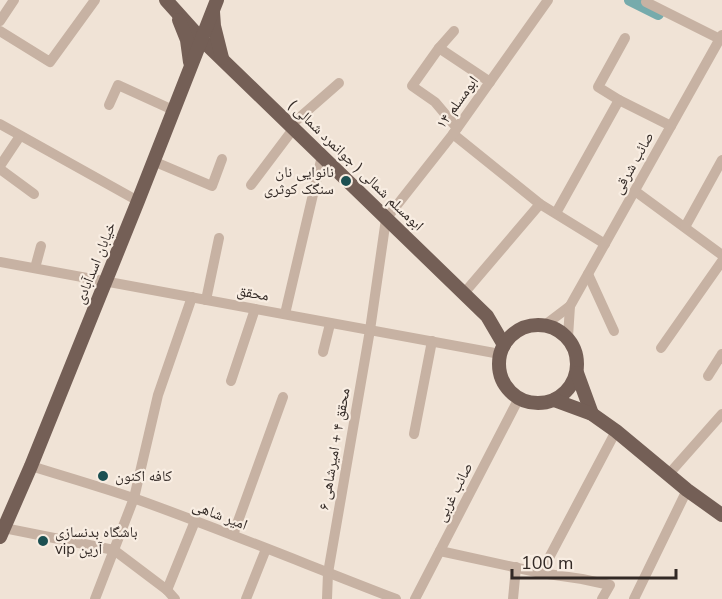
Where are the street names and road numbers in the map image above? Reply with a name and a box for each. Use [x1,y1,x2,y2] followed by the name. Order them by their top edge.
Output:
[431,72,483,132] street label: ابومسلم ۱۴
[284,95,428,235] street label: ابومسلم شمالی ( جوانمرد شمالی )
[608,128,658,198] street label: صائب شرقی
[69,219,121,307] street label: خیابان اسدآبادی
[235,280,271,306] street label: محقق
[313,386,355,512] street label: محقق ۴ + امیرشاهی ۶
[431,459,477,525] street label: صائب غربی
[190,495,250,535] street label: امیر شاهی

